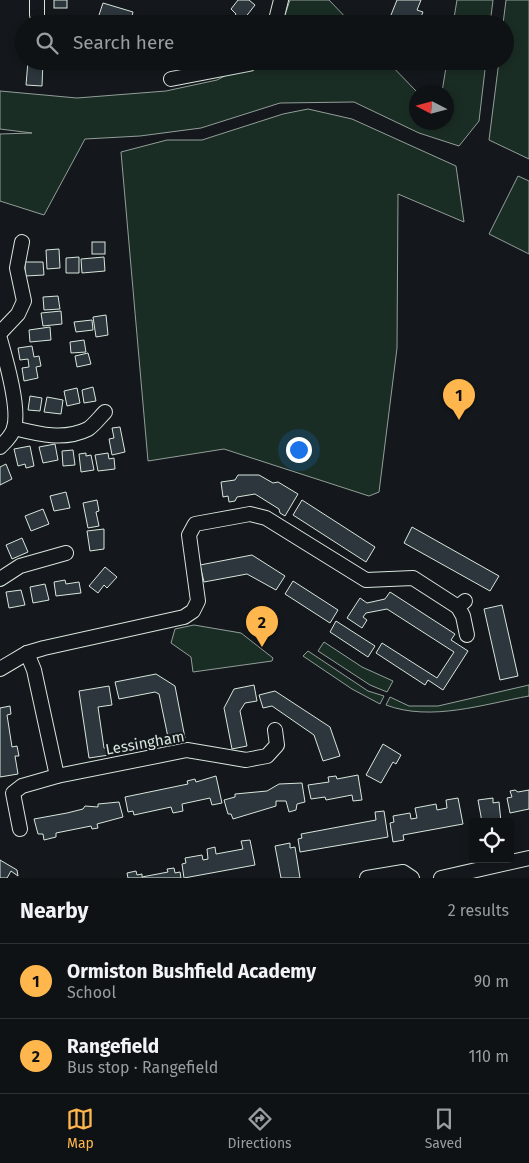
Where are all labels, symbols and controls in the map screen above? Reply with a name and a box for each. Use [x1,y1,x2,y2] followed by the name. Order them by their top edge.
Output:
[15,15,514,70] search box
[33,29,61,57] icon: search
[73,31,174,54] text: Search here
[409,85,454,130] north arrow
[443,379,475,420] pin: 1
[286,437,312,463] your location
[246,606,278,647] pin: 2
[104,727,186,759] street label: Lessingham
[469,818,514,863] map controls
[469,818,514,863] button: locate
[20,898,88,924] text: Nearby
[448,901,509,920] text: 2 results
[67,960,316,983] text: Ormiston Bushfield Academy
[32,972,40,991] text: 1
[474,972,509,991] text: 90 m
[67,983,116,1002] text: School
[67,1035,159,1058] text: Rangefield
[32,1047,40,1066] text: 2
[468,1047,509,1066] text: 110 m
[67,1058,218,1077] text: Bus stop · Rangefield
[66,1105,94,1152] tab: Map
[227,1105,292,1152] tab: Directions
[425,1105,463,1152] tab: Saved

